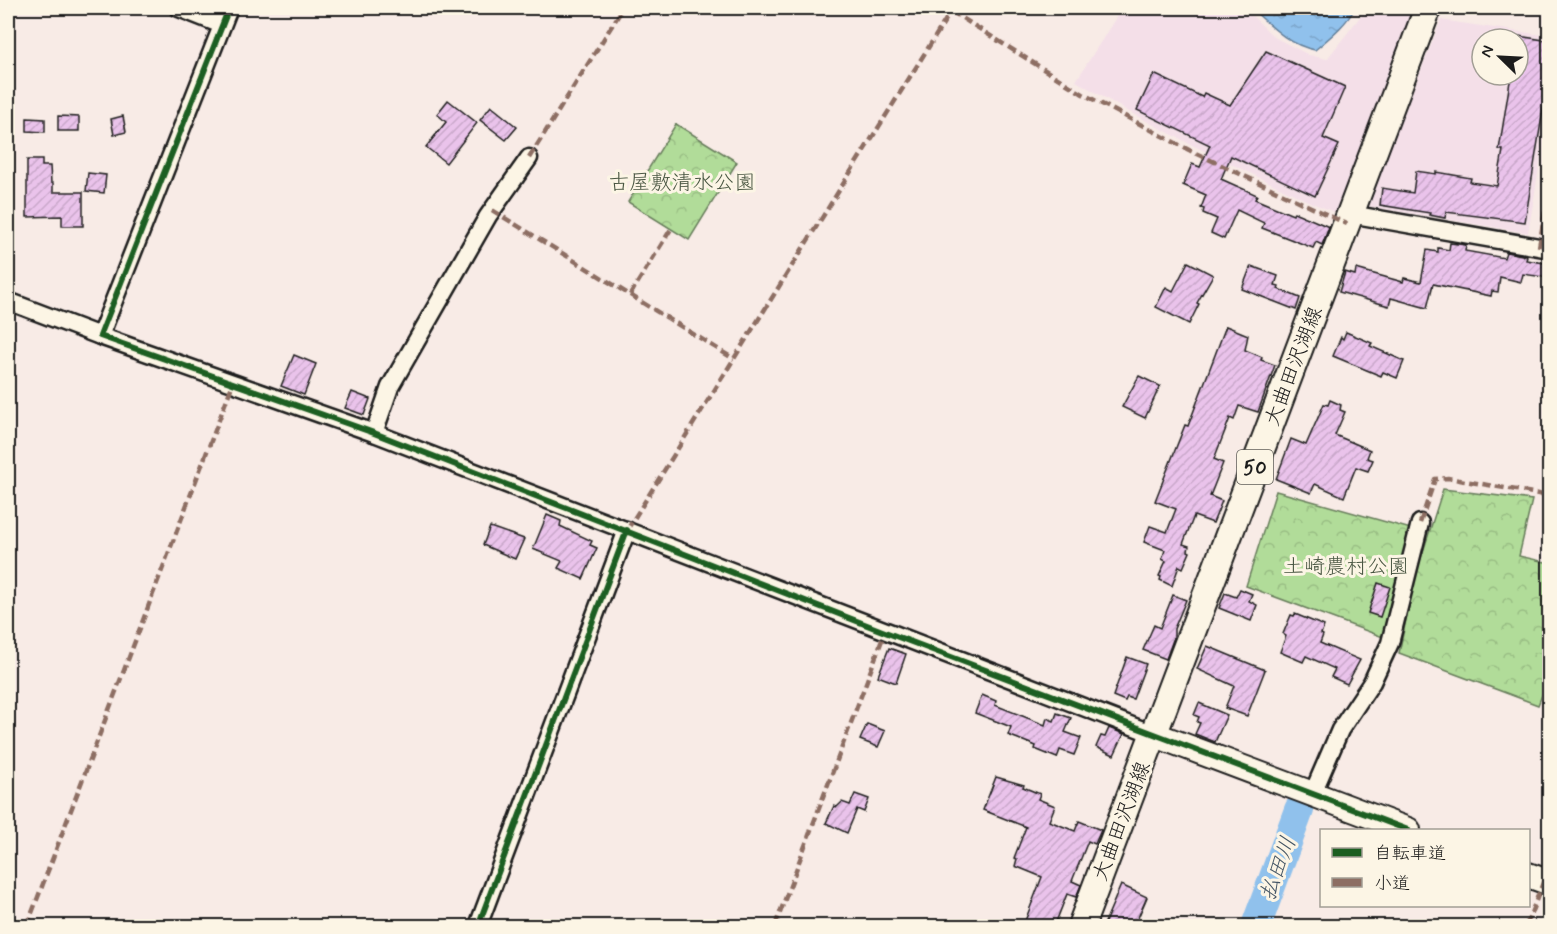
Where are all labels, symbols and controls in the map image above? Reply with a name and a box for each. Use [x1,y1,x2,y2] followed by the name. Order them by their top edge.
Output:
[1470,27,1530,87] north arrow
[1476,42,1499,61] text: N
[609,169,756,197] park label: 古屋敷清水公園
[1258,303,1330,430] street label: 大曲田沢湖線
[1237,450,1273,484] road number: 50
[1283,553,1409,581] park label: 土崎農村公園
[1086,758,1158,885] street label: 大曲田沢湖線
[1320,829,1530,907] legend
[1254,833,1303,904] water label: 払田川
[1374,842,1446,866] text: 自転車道
[1374,872,1410,896] text: 小道

